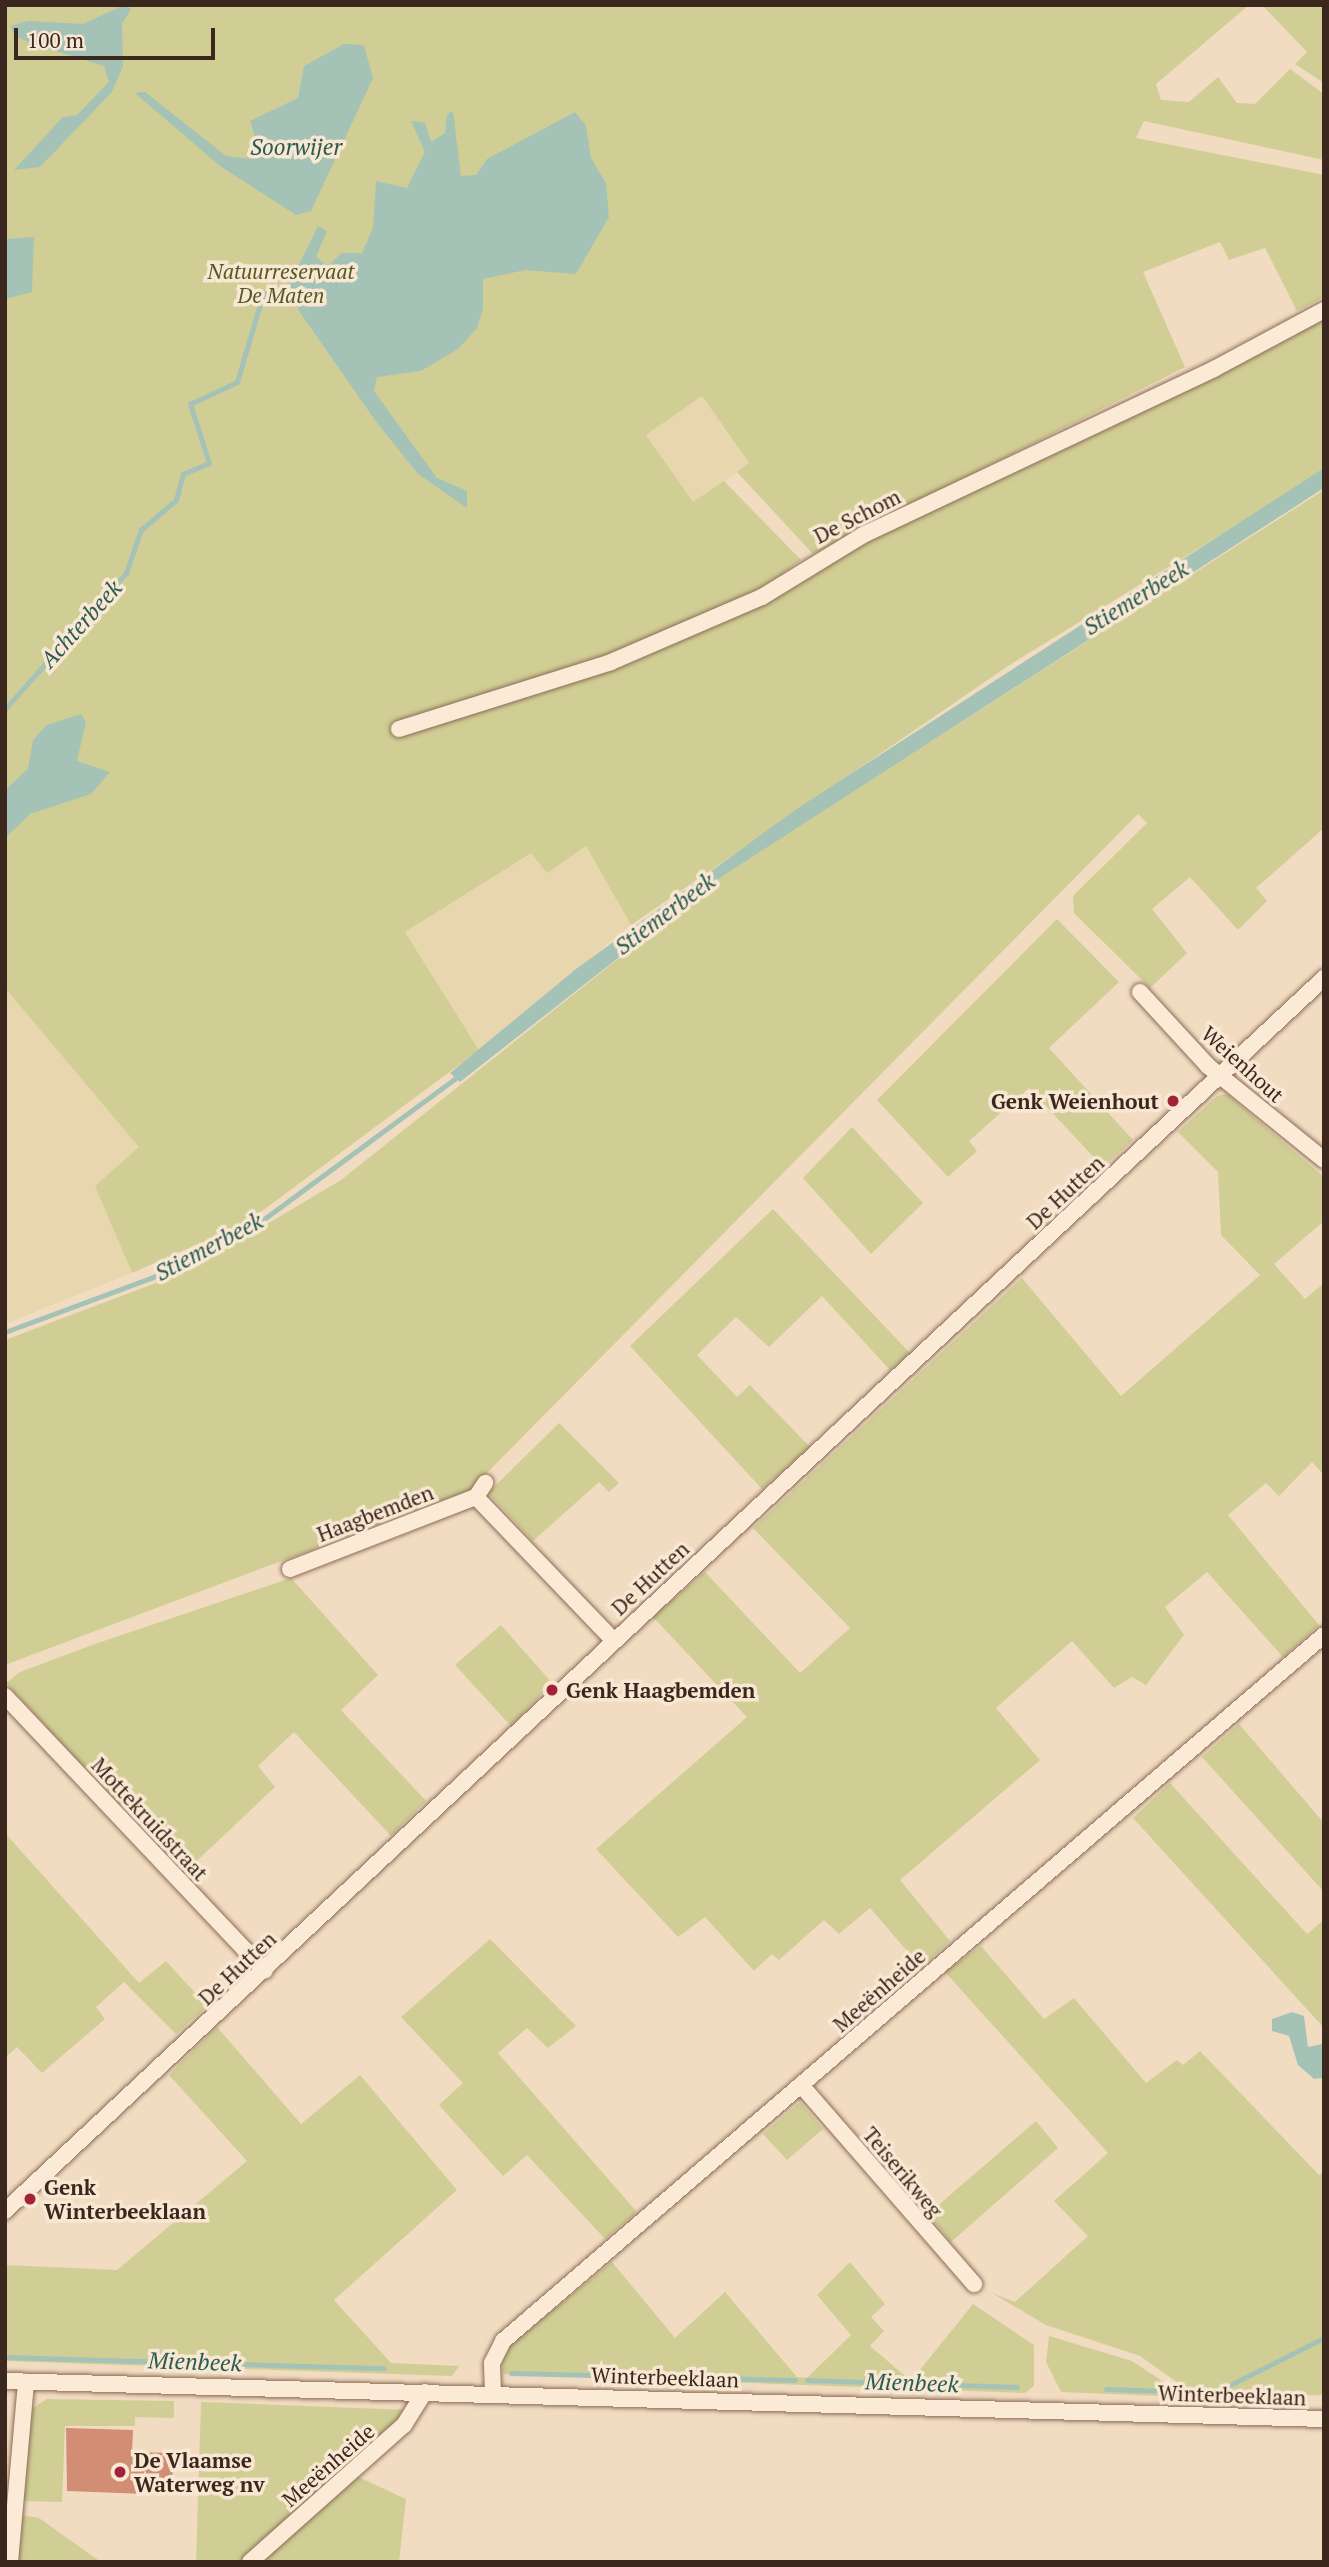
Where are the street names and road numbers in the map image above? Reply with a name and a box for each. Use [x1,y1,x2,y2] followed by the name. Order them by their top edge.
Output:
[810,484,904,548] street label: De Schom
[1197,1021,1289,1107] street label: Weienhout
[1021,1150,1109,1234] street label: De Hutten
[313,1479,437,1547] street label: Haagbemden
[606,1536,694,1620] street label: De Hutten
[87,1752,213,1886] street label: Mottekruidstraat
[193,1926,281,2010] street label: De Hutten
[828,1943,930,2037] street label: Meeënheide
[858,2122,948,2222] street label: Teiserikweg
[590,2362,740,2392] street label: Winterbeeklaan
[1157,2380,1307,2410] street label: Winterbeeklaan
[277,2418,379,2512] street label: Meeënheide

